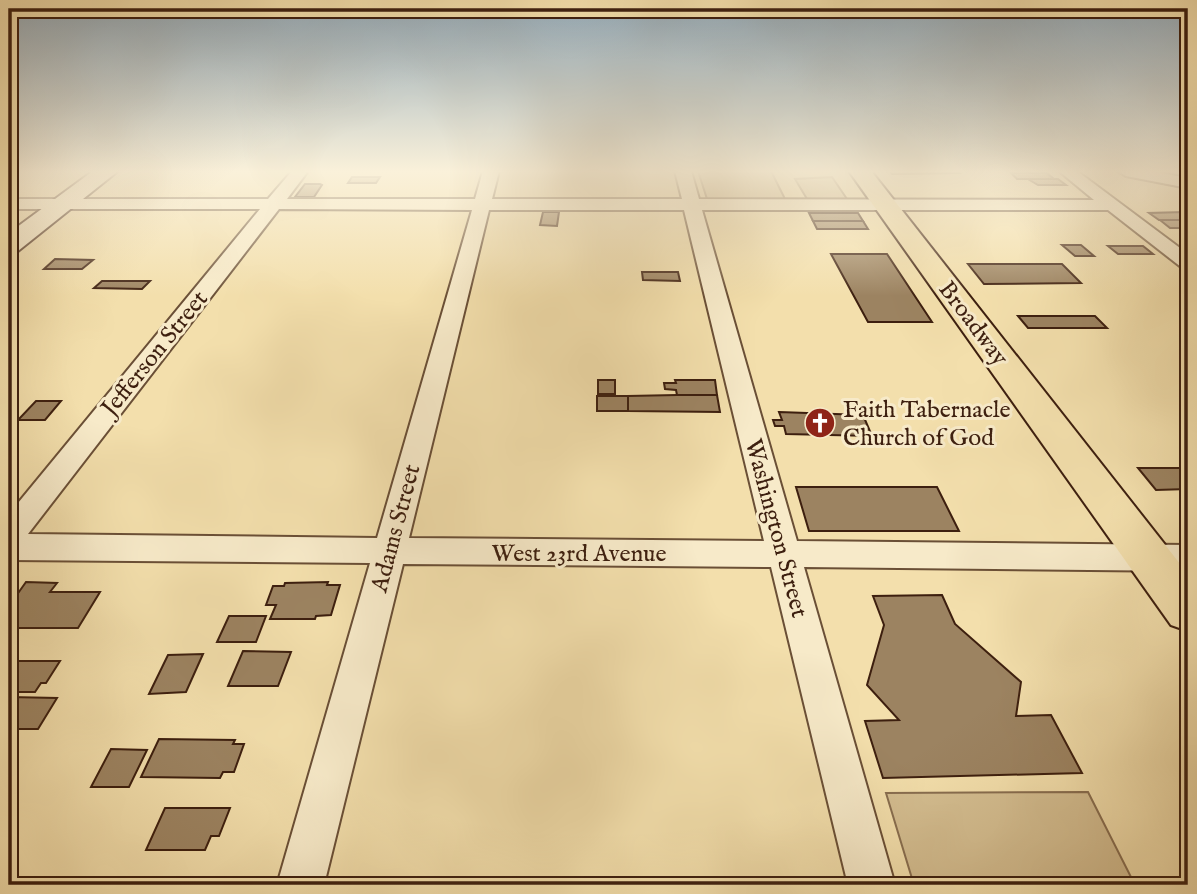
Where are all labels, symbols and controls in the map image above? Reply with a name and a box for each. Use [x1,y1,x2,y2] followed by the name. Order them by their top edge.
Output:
[931,275,1015,373] street label: Broadway
[93,285,215,426] street label: Jefferson Street
[843,395,1010,454] place label: Faith Tabernacle Church of God
[803,406,837,440] church icon: Faith Tabernacle Church of God
[737,436,814,621] street label: Washington Street
[364,461,428,597] street label: Adams Street
[491,539,667,570] street label: West 23rd Avenue

